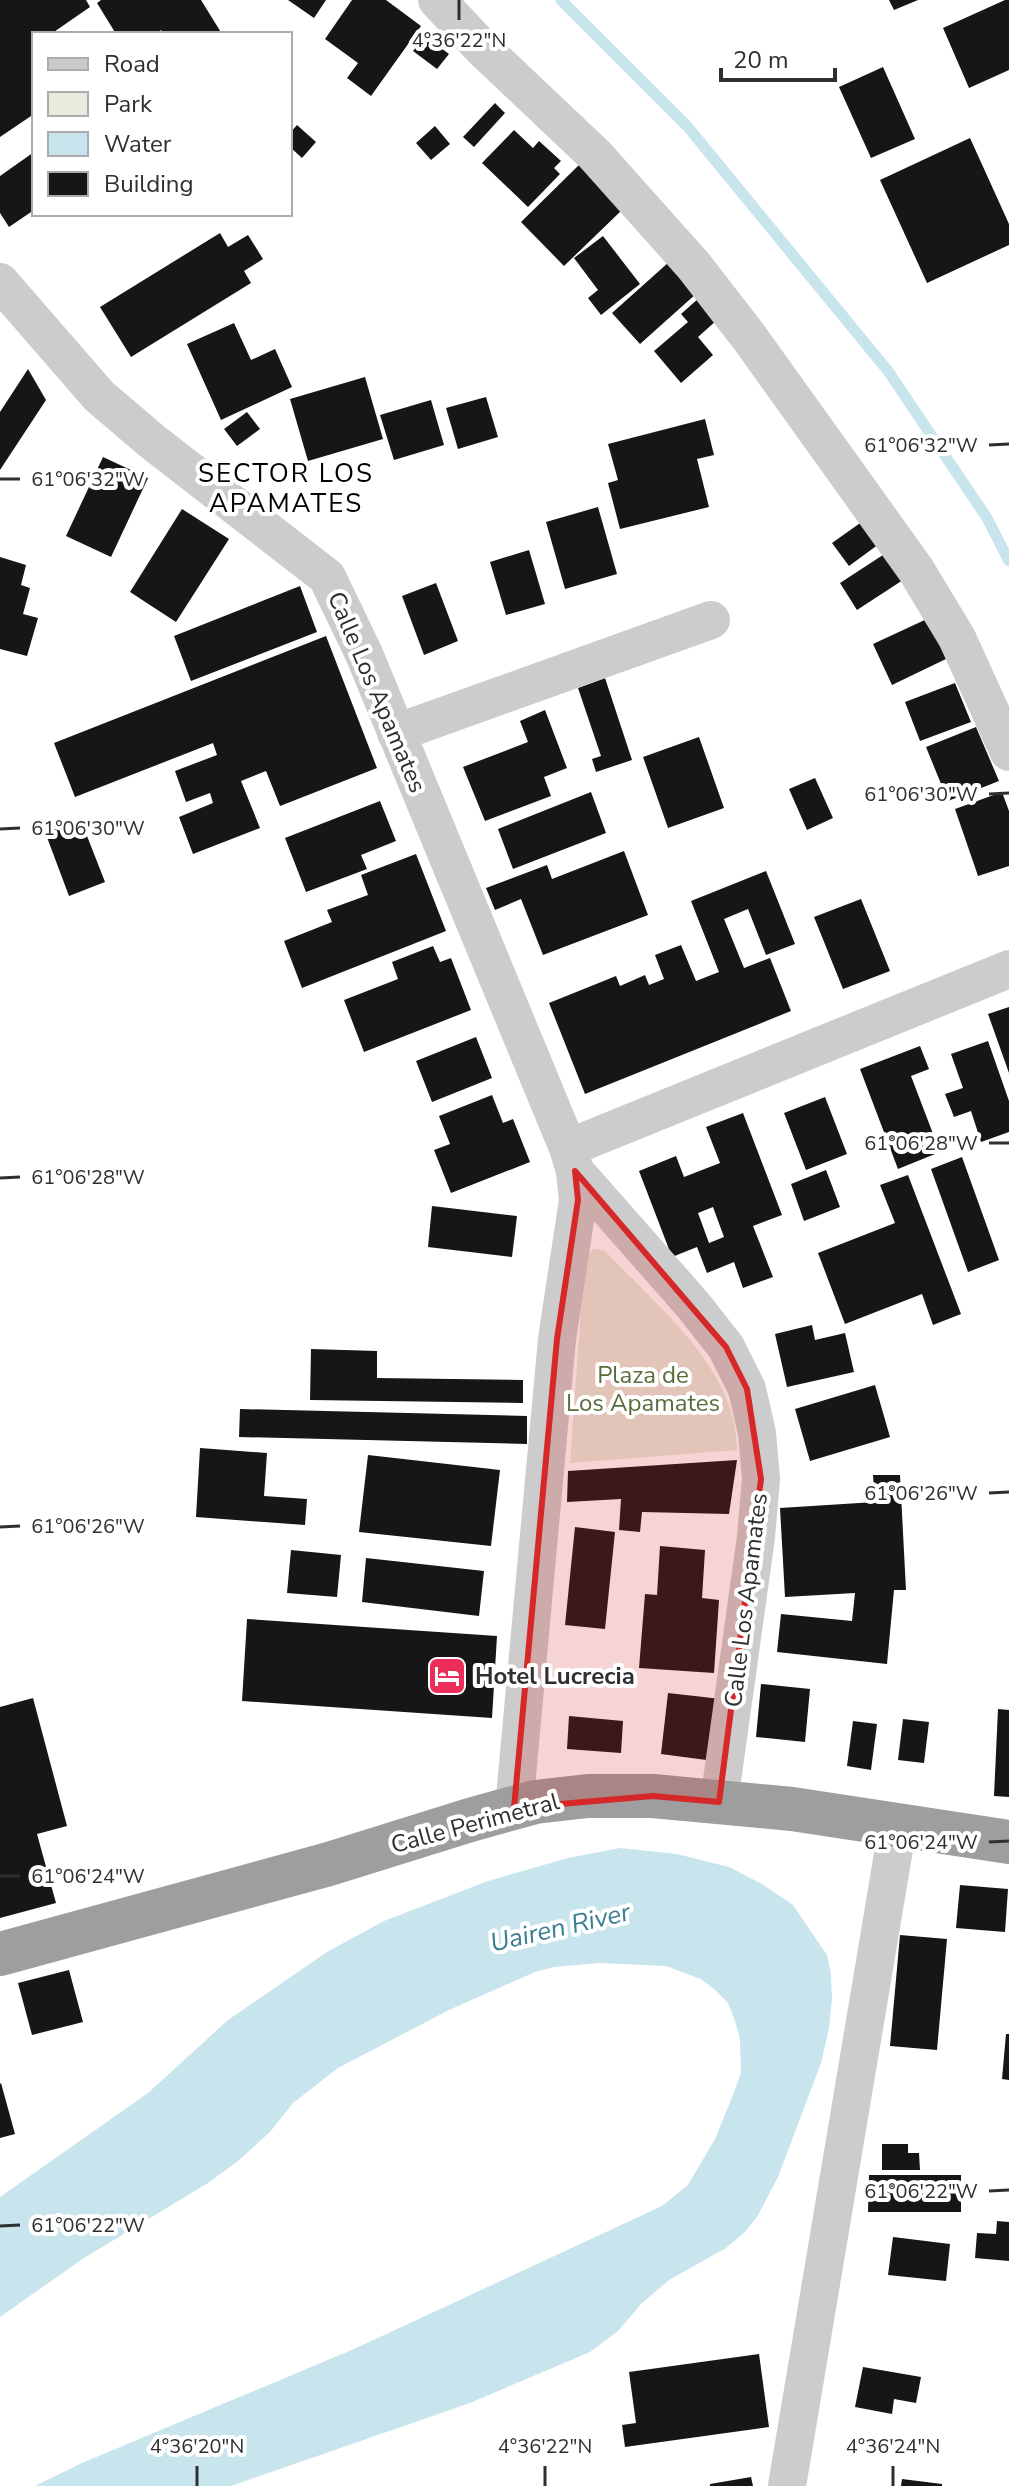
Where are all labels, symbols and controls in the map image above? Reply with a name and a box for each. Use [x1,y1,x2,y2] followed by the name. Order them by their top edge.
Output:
[412,27,506,54] text: 4°36'22"N
[32,32,292,216] legend
[721,32,835,82] scale bar
[733,44,789,76] text: 20 m
[104,48,160,80] text: Road
[104,88,153,120] text: Park
[104,128,172,160] text: Water
[104,168,194,200] text: Building
[864,432,978,459] text: 61°06'32"W
[198,456,374,521] district label: SECTOR LOS APAMATES
[31,466,145,493] text: 61°06'32"W
[320,587,434,797] street label: Calle Los Apamates
[864,781,978,808] text: 61°06'30"W
[31,815,145,842] text: 61°06'30"W
[864,1130,978,1157] text: 61°06'28"W
[31,1164,145,1191] text: 61°06'28"W
[566,1359,720,1419] park label: Plaza de Los Apamates
[864,1480,978,1507] text: 61°06'26"W
[717,1491,775,1709] street label: Calle Los Apamates
[31,1513,145,1540] text: 61°06'26"W
[426,1655,468,1697] hotel icon: Hotel Lucrecia
[475,1660,635,1692] place label: Hotel Lucrecia
[387,1785,563,1861] street label: Calle Perimetral
[864,1829,978,1856] text: 61°06'24"W
[31,1863,145,1890] text: 61°06'24"W
[487,1894,634,1961] water label: Uairen River
[864,2178,978,2205] text: 61°06'22"W
[31,2212,145,2239] text: 61°06'22"W
[150,2433,244,2460] text: 4°36'20"N
[498,2433,592,2460] text: 4°36'22"N
[846,2433,940,2460] text: 4°36'24"N

